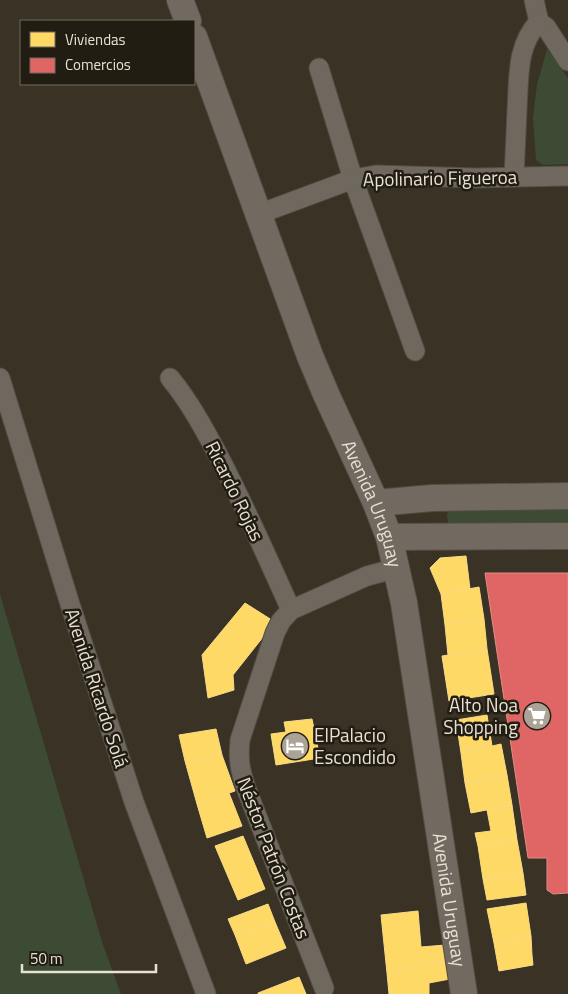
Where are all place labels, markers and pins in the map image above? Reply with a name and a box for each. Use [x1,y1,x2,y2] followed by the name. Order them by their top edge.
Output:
[443,690,518,741] place label: Alto Noa Shopping
[522,701,552,731] supermarket icon: Alto Noa Shopping
[314,720,396,771] place label: ElPalacio Escondido
[280,731,310,761] hotel icon: ElPalacio Escondido

